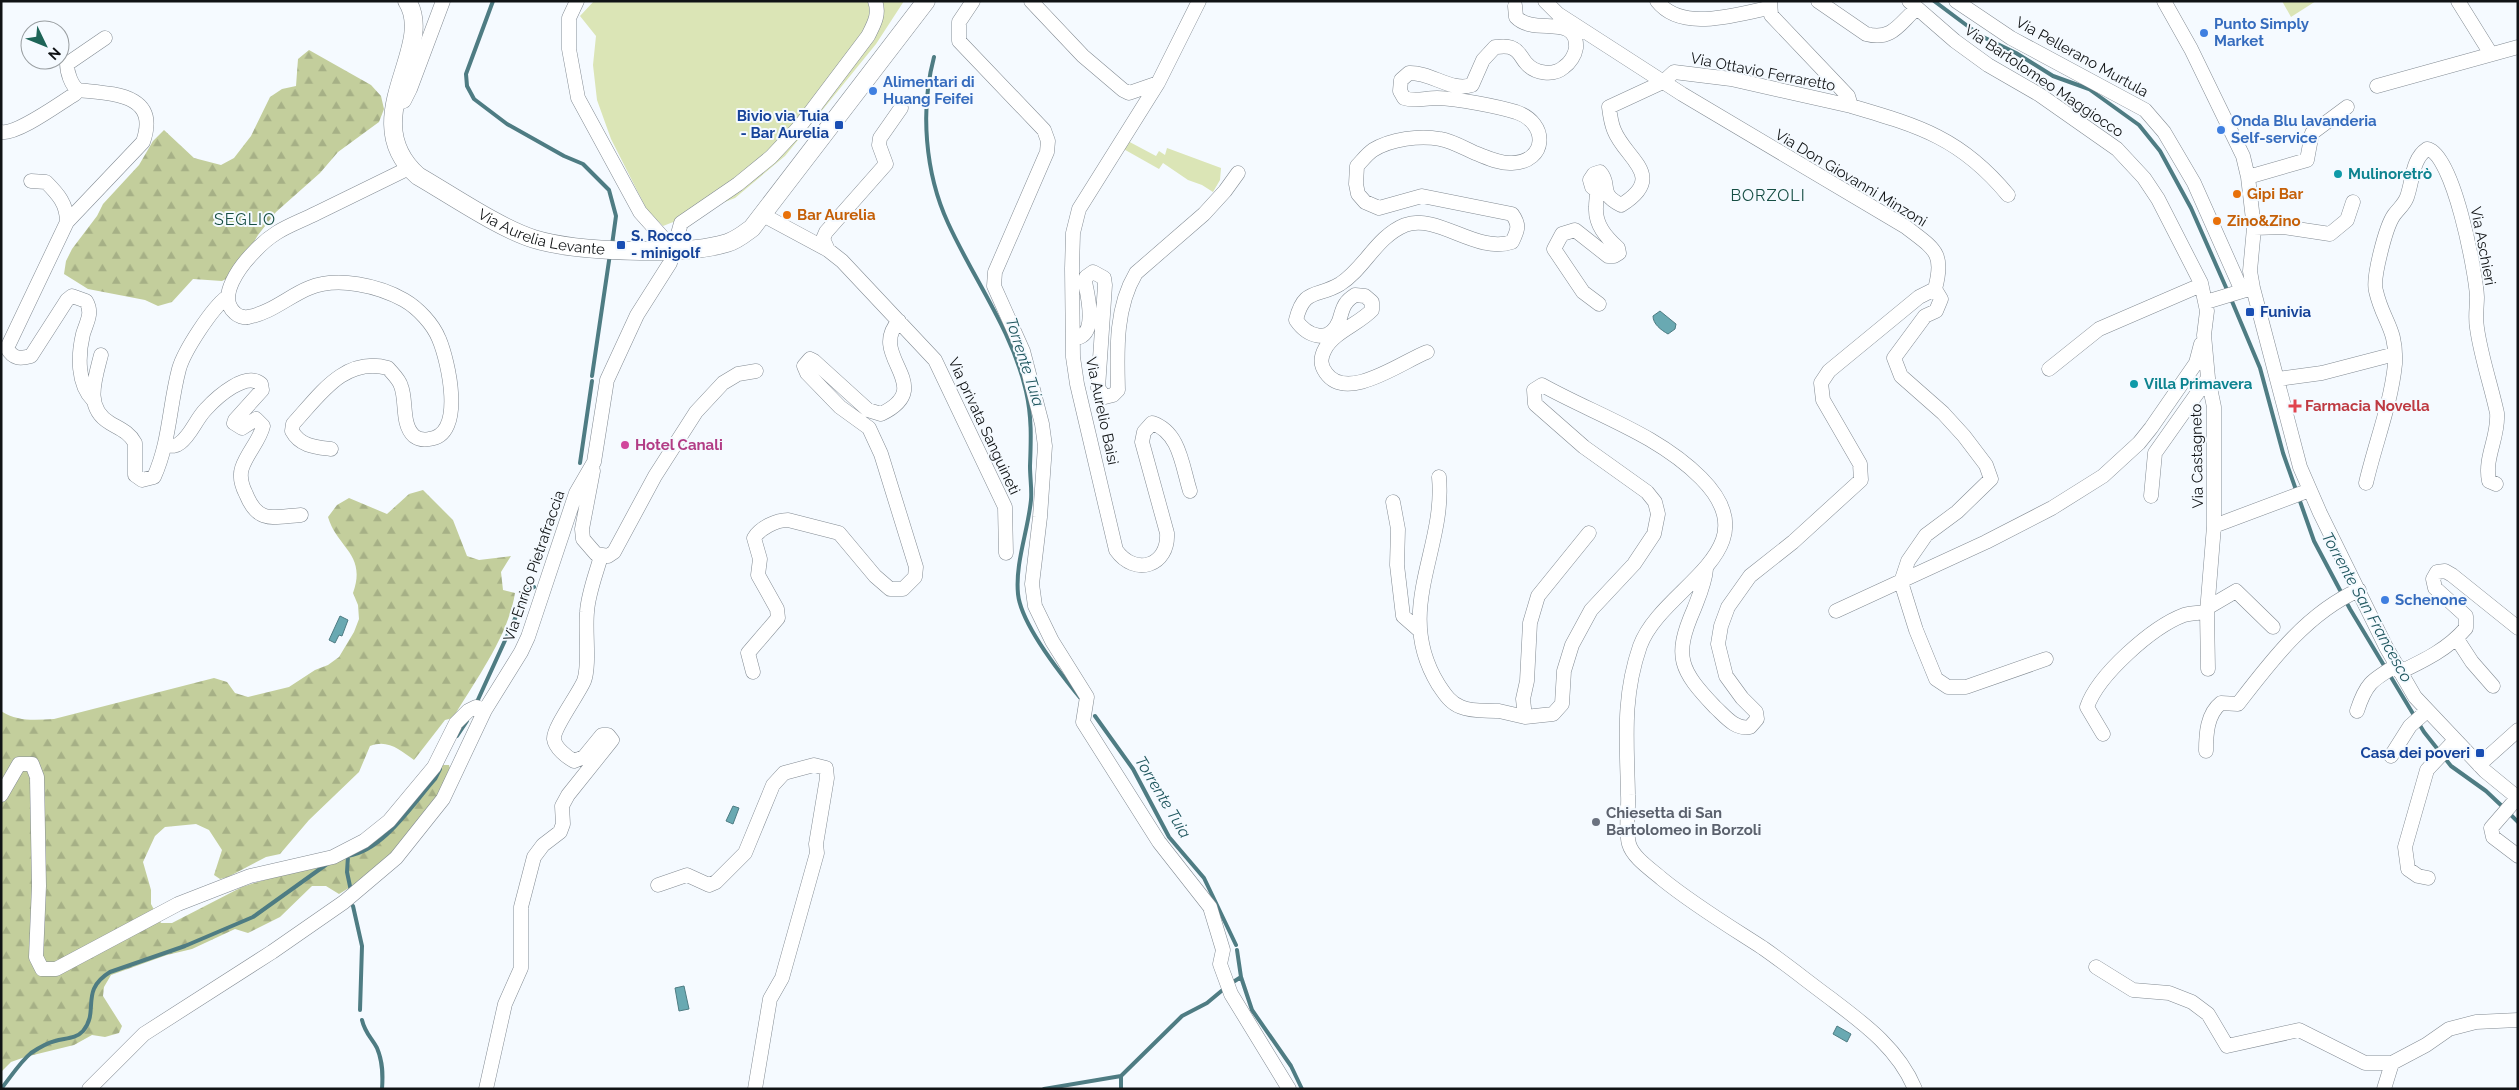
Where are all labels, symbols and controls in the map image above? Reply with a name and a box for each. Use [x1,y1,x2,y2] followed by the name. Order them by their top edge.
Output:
[2013,13,2151,101] street label: Via Pellerano Murtula
[2214,15,2310,50] place label: Punto Simply Market
[20,20,70,70] north arrow
[1961,21,2127,141] street label: Via Bartolomeo Maggiocco
[2198,27,2210,39] marker: Punto Simply Market
[45,45,64,63] text: N
[1689,49,1837,95] street label: Via Ottavio Ferraretto
[883,73,975,108] place label: Alimentari di Huang Feifei
[867,85,879,97] marker: Alimentari di Huang Feifei
[737,107,829,142] place label: Bivio via Tuia - Bar Aurelia
[2231,112,2377,147] place label: Onda Blu lavanderia Self-service
[833,119,845,131] marker: Bivio via Tuia - Bar Aurelia
[2215,124,2227,136] marker: Onda Blu lavanderia Self-service
[1772,125,1930,231] street label: Via Don Giovanni Minzoni
[2348,165,2432,183] place label: Mulinoretrò
[2332,168,2344,180] marker: Mulinoretrò
[2247,185,2303,203] place label: Gipi Bar
[1730,186,1806,205] district label: BORZOLI
[2231,188,2243,200] marker: Gipi Bar
[475,205,606,259] street label: Via Aurelia Levante
[2467,205,2499,287] street label: Via Aschieri
[797,206,876,224] place label: Bar Aurelia
[781,209,793,221] marker: Bar Aurelia
[214,210,276,229] district label: SEGLIO
[2227,212,2301,230] place label: Zino&Zino
[2211,215,2223,227] marker: Zino&Zino
[631,227,701,262] place label: S. Rocco - minigolf
[615,239,627,251] marker: S. Rocco - minigolf
[2260,303,2312,321] place label: Funivia
[2244,306,2256,318] marker: Funivia
[1002,315,1048,409] water label: Torrente Tuia
[944,354,1024,498] street label: Via privata Sanguineti
[1082,355,1122,467] street label: Via Aurelio Baisi
[2144,375,2253,393] place label: Villa Primavera
[2128,378,2140,390] marker: Villa Primavera
[2305,397,2430,415] place label: Farmacia Novella
[2289,400,2301,412] marker: Farmacia Novella
[2187,403,2207,509] street label: Via Castagneto
[635,436,723,454] place label: Hotel Canali
[619,439,631,451] marker: Hotel Canali
[500,488,568,644] street label: Via Enrico Pietrafraccia
[2318,529,2416,685] water label: Torrente San Francesco
[2395,591,2467,609] place label: Schenone
[2379,594,2391,606] marker: Schenone
[2360,744,2470,762] place label: Casa dei poveri
[2474,747,2486,759] marker: Casa dei poveri
[1131,753,1195,842] water label: Torrente Tuia
[1606,804,1761,839] place label: Chiesetta di San Bartolomeo in Borzoli
[1590,816,1602,828] marker: Chiesetta di San Bartolomeo in Borzoli

